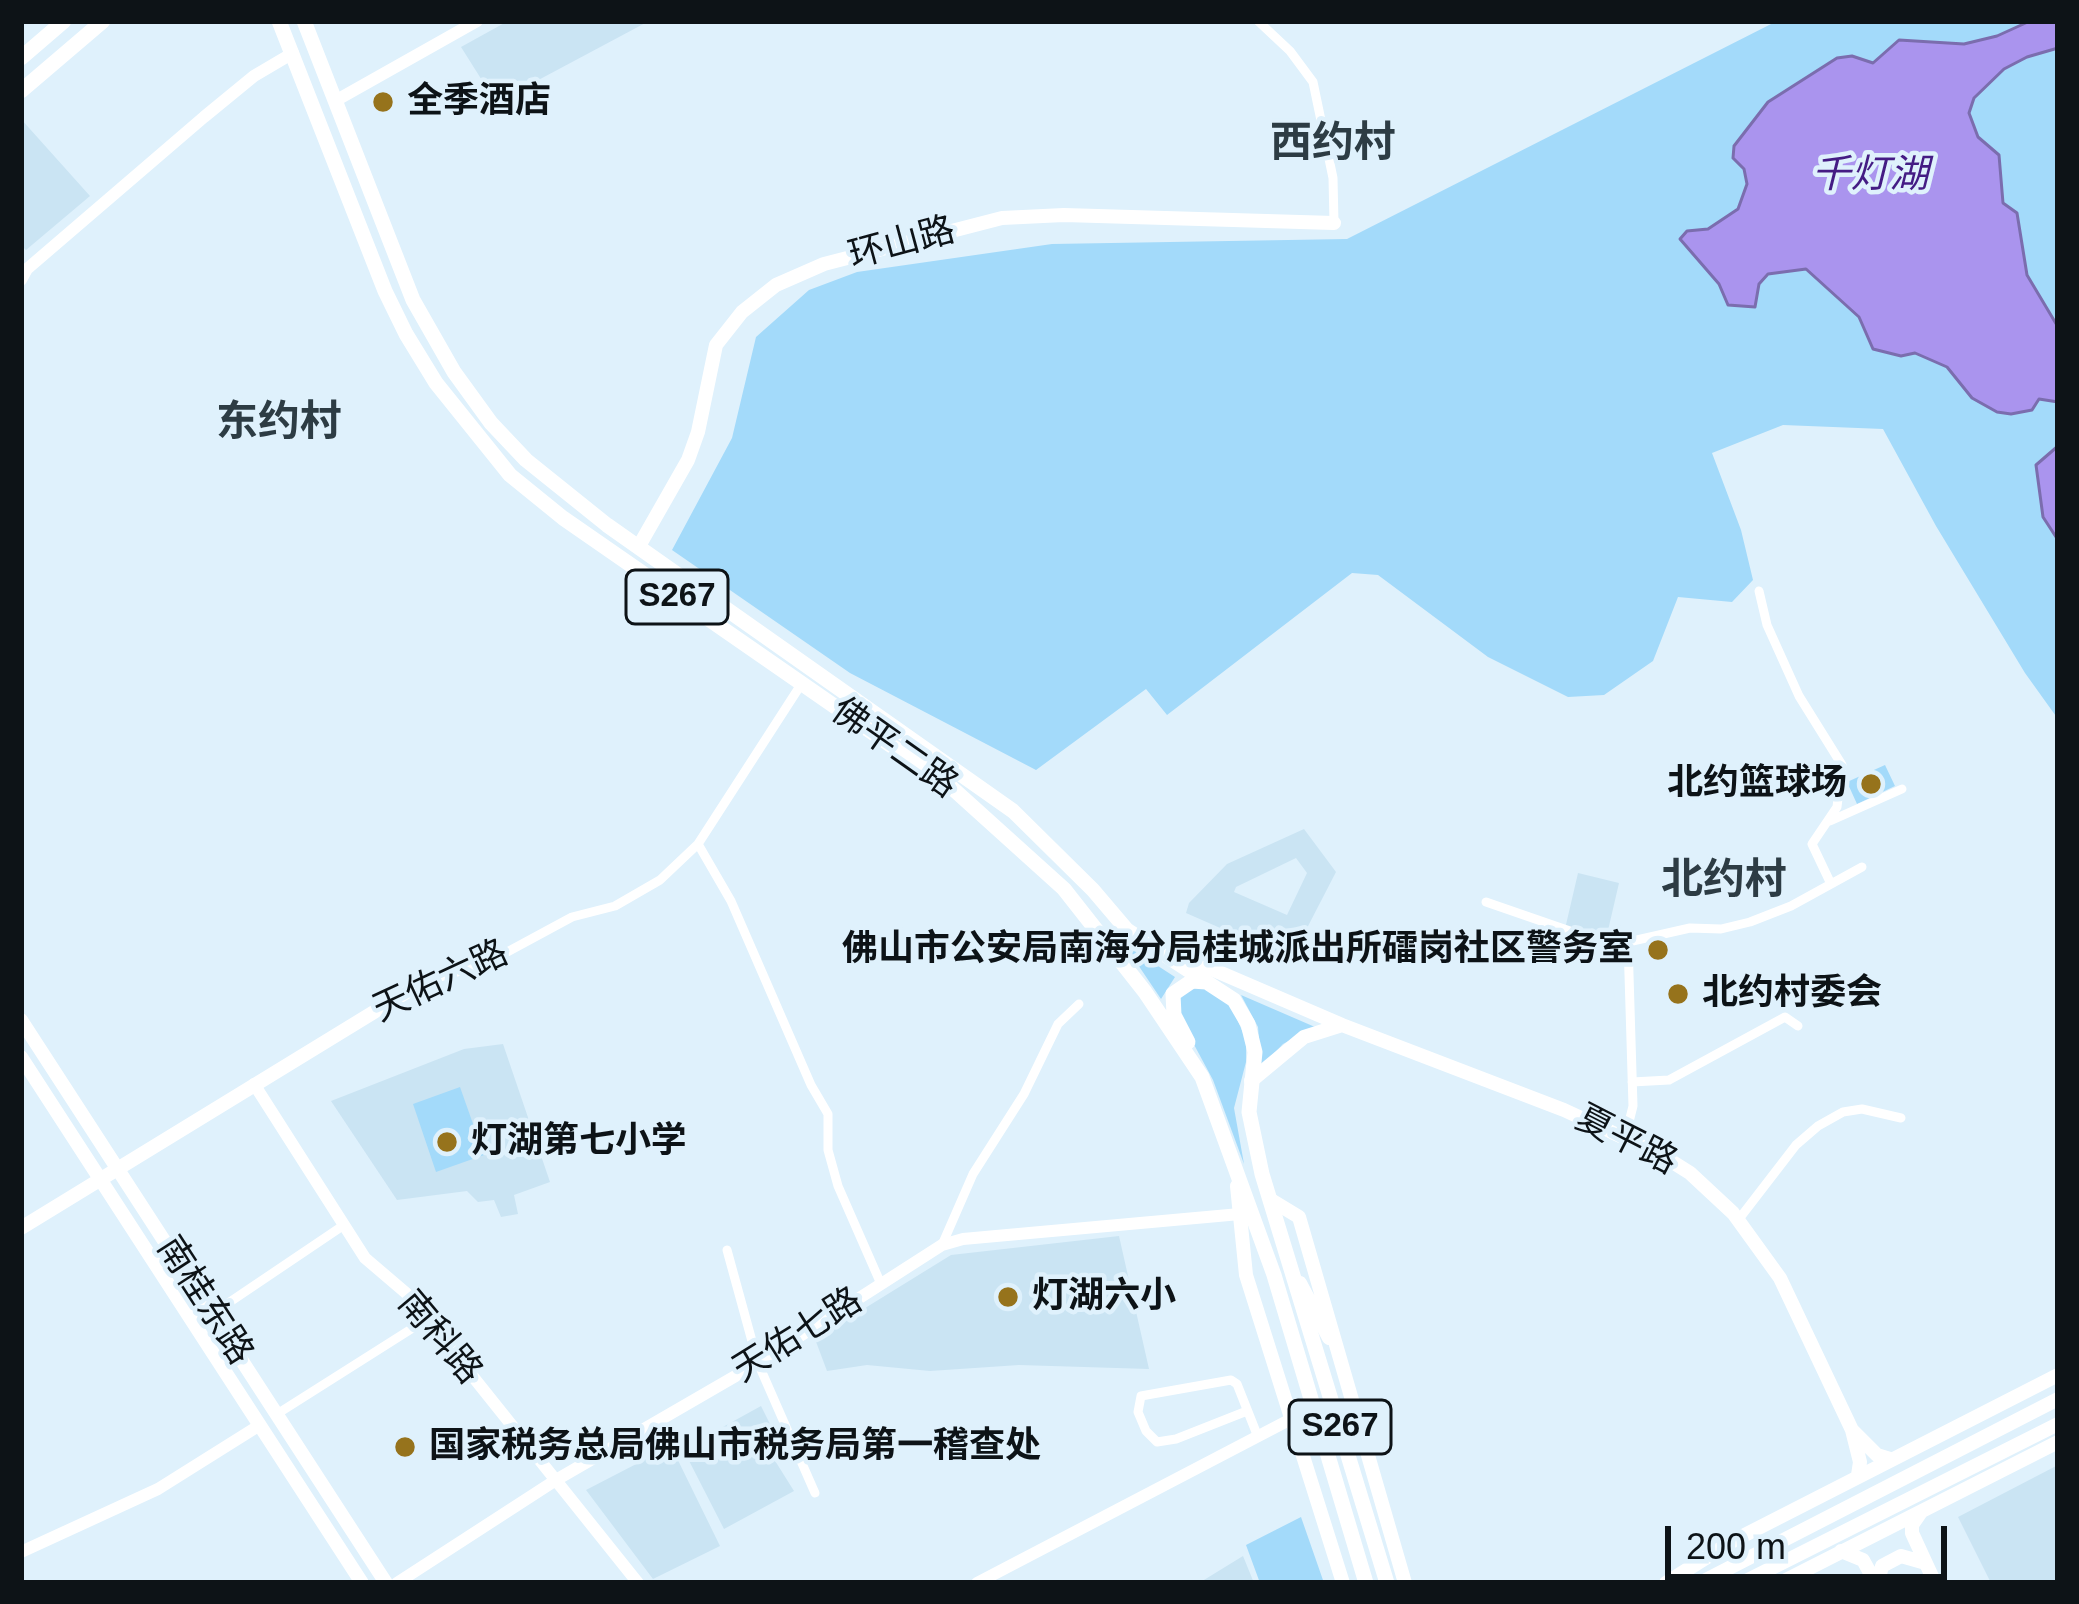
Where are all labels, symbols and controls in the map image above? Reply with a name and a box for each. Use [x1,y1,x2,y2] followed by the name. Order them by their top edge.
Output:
[407,80,551,124] place label: 全季酒店
[370,89,396,115] marker: 全季酒店
[1270,119,1396,169] district label: 西约村
[1812,153,1928,199] water label: 千灯湖
[844,209,960,279] street label: 环山路
[216,398,342,448] district label: 东约村
[626,570,728,624] road number: S267
[823,690,965,808] street label: 佛平二路
[1667,762,1847,806] place label: 北约篮球场
[1858,771,1884,797] marker: 北约篮球场
[1661,856,1787,906] district label: 北约村
[842,928,1634,972] place label: 佛山市公安局南海分局桂城派出所礌岗社区警务室
[367,932,515,1032] street label: 天佑六路
[1645,937,1671,963] marker: 佛山市公安局南海分局桂城派出所礌岗社区警务室
[1702,972,1882,1016] place label: 北约村委会
[1665,981,1691,1007] marker: 北约村委会
[1568,1097,1684,1185] street label: 夏平路
[471,1120,687,1164] place label: 灯湖第七小学
[434,1129,460,1155] marker: 灯湖第七小学
[147,1229,261,1373] street label: 南桂东路
[1032,1275,1176,1319] place label: 灯湖六小
[725,1280,871,1392] street label: 天佑七路
[388,1283,490,1393] street label: 南科路
[995,1284,1021,1310] marker: 灯湖六小
[1289,1400,1391,1454] road number: S267
[429,1425,1041,1469] place label: 国家税务总局佛山市税务局第一稽查处
[392,1434,418,1460] marker: 国家税务总局佛山市税务局第一稽查处
[1671,1502,1953,1576] scale bar
[1686,1526,1786,1567] text: 200 m

